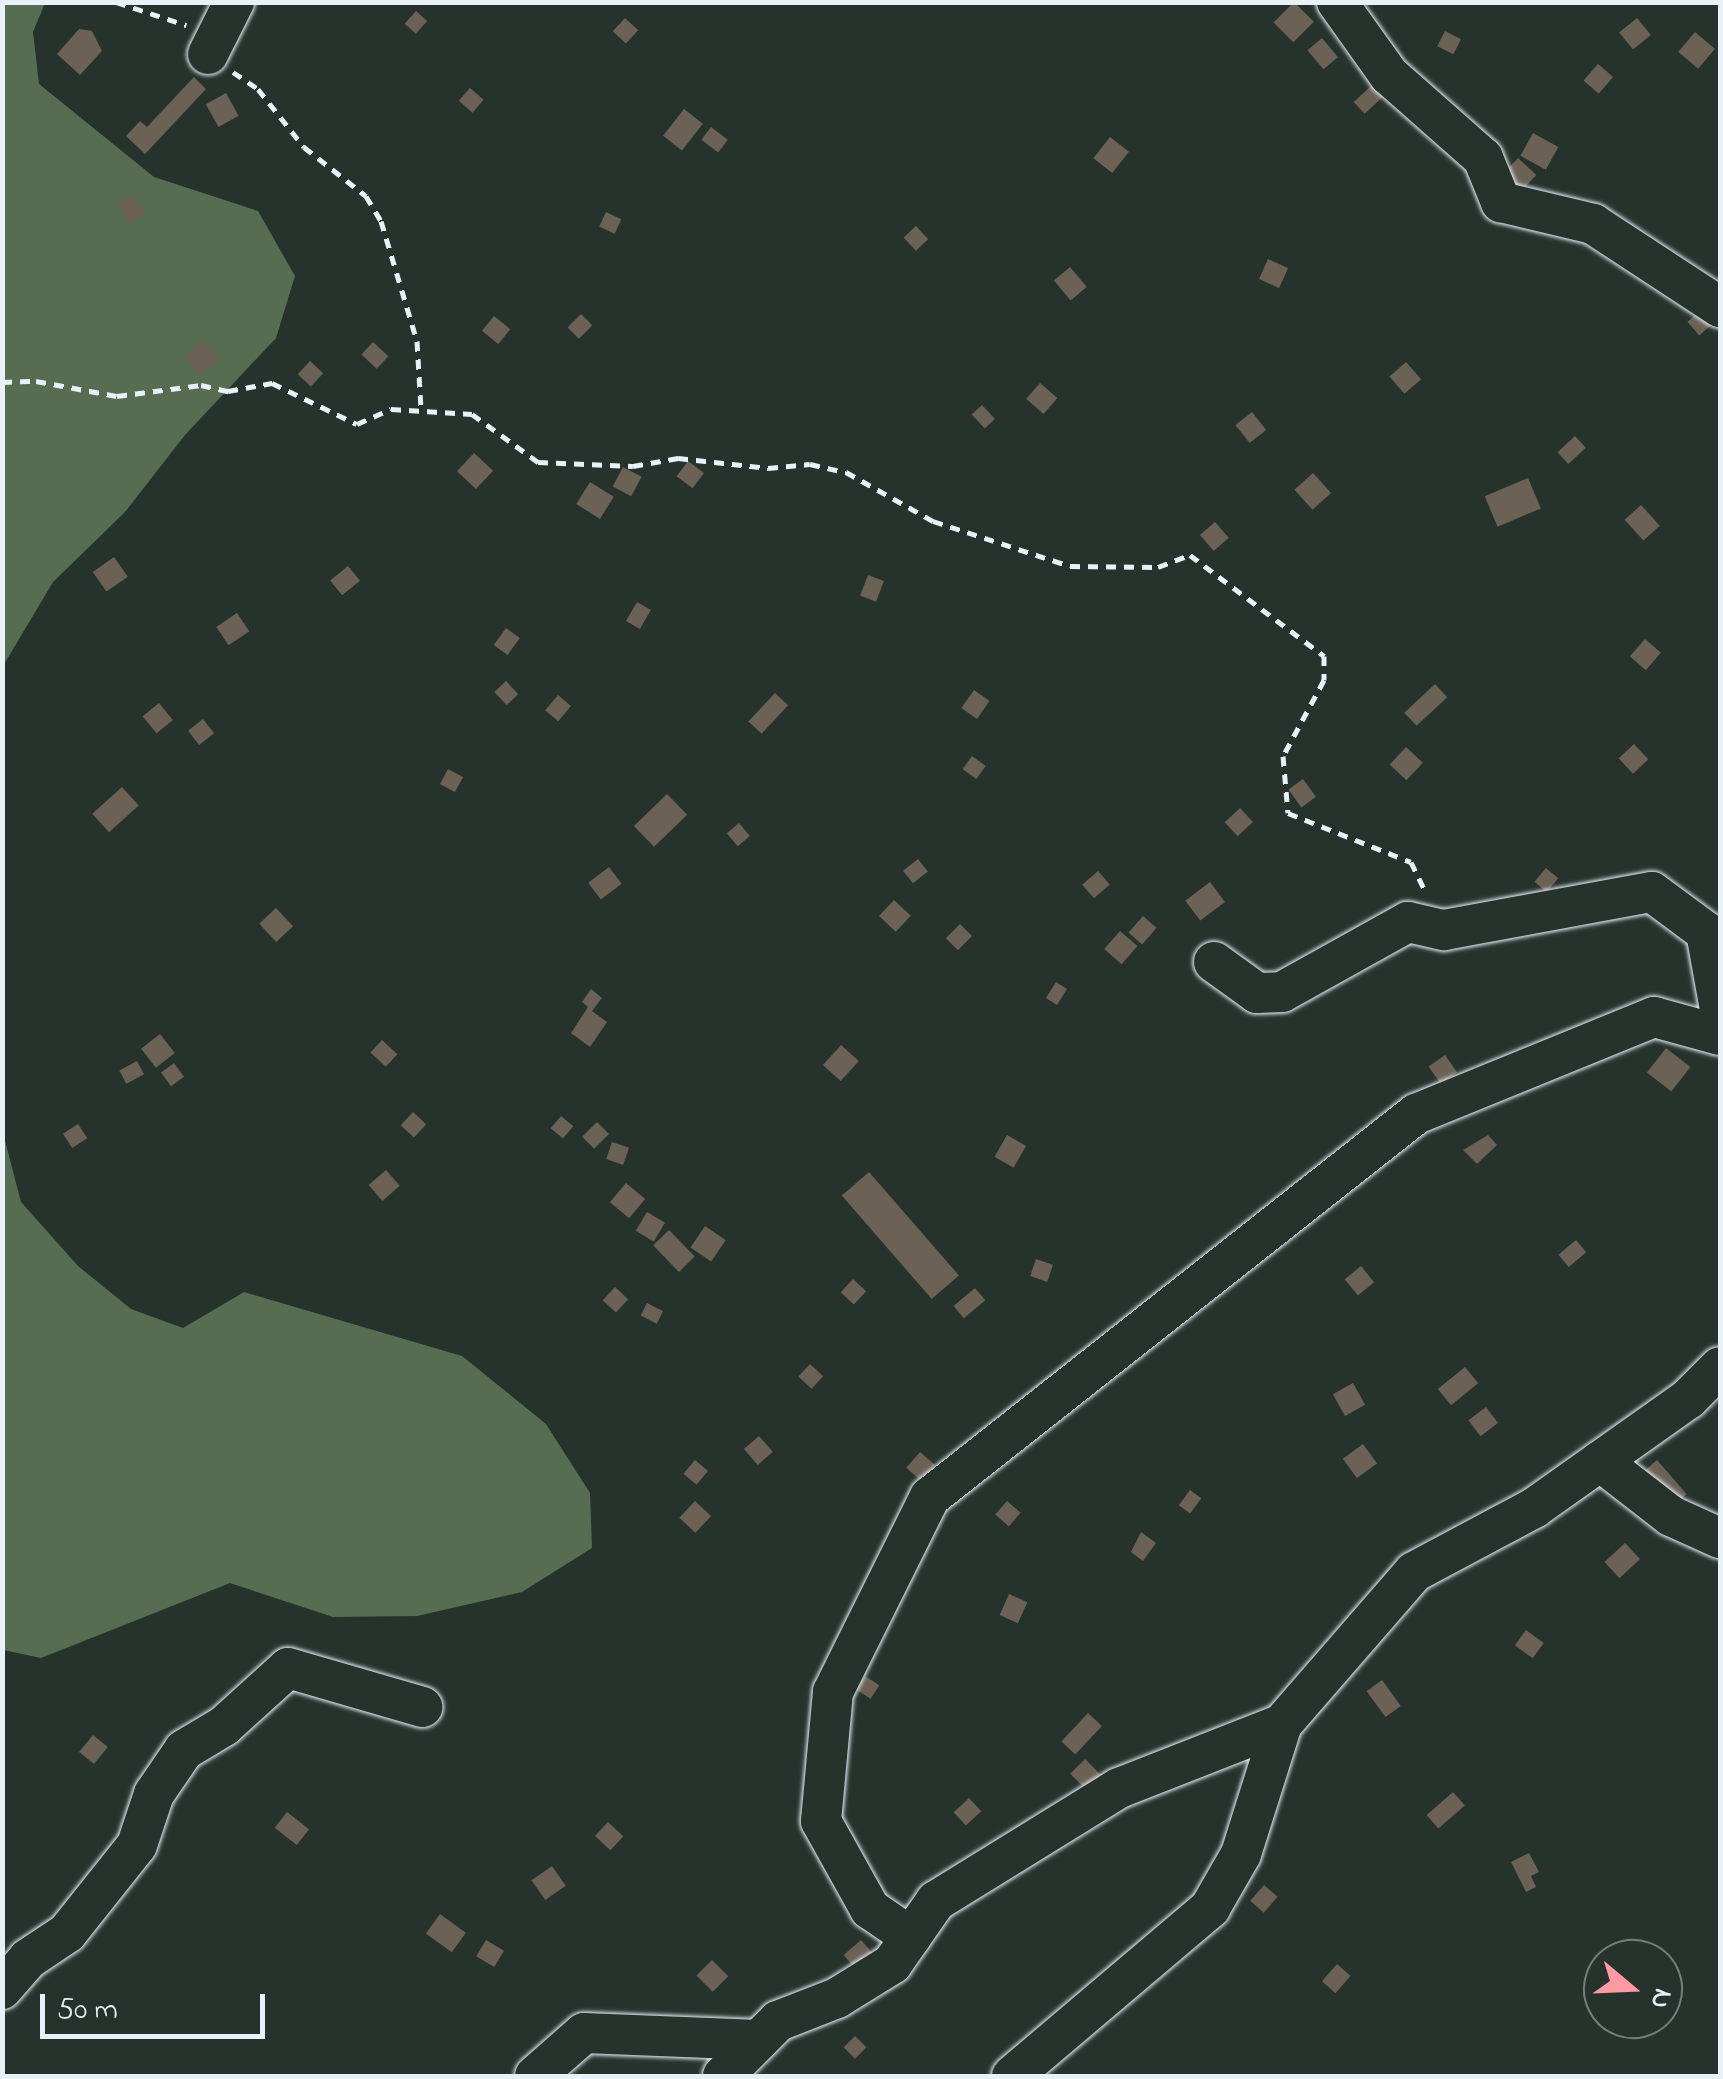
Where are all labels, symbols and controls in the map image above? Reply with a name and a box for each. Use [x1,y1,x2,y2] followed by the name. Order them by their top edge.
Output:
[1583,1939,1683,2039] north arrow
[45,1974,270,2036] scale bar
[1637,1983,1682,2014] text: N
[57,1989,118,2033] text: 50 m

